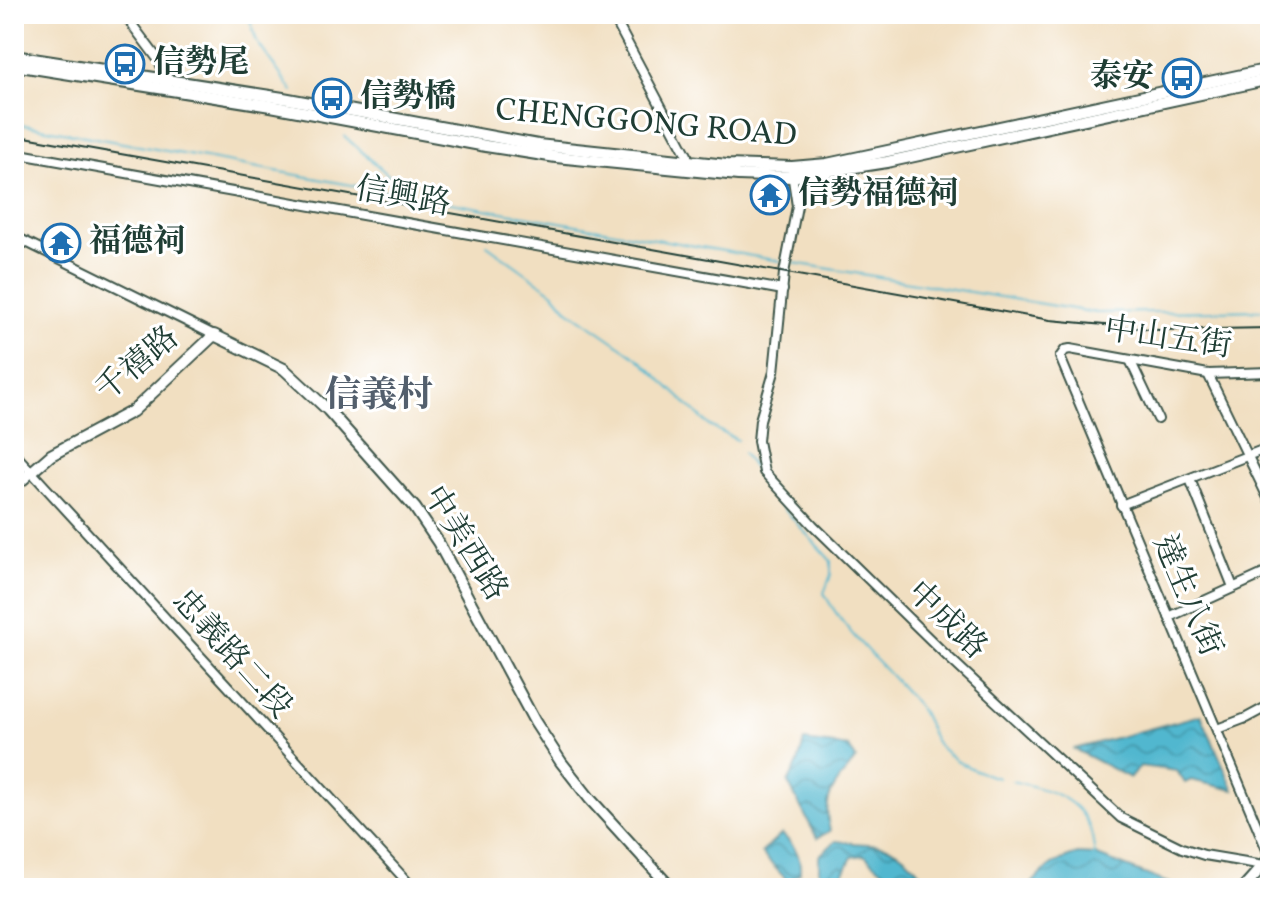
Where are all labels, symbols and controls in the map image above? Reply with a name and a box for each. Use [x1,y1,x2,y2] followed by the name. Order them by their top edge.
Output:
[153,42,249,86] place label: 信勢尾
[104,43,146,85] bus stop icon: 信勢尾
[1090,56,1154,100] place label: 泰安
[1161,57,1203,99] bus stop icon: 泰安
[360,76,456,120] place label: 信勢橋
[311,77,353,119] bus stop icon: 信勢橋
[494,89,798,159] street label: CHENGGONG ROAD
[352,168,454,228] street label: 信興路
[798,173,958,217] place label: 信勢福德祠
[749,174,791,216] temple icon: 信勢福德祠
[89,221,185,265] place label: 福德祠
[40,222,82,264] temple icon: 福德祠
[1102,308,1234,370] street label: 中山五街
[87,317,189,413] street label: 千禧路
[325,372,433,422] district label: 信義村
[411,478,517,610] street label: 中美西路
[1141,528,1231,664] street label: 達生八街
[896,572,996,670] street label: 中成路
[161,581,301,729] street label: 忠義路二段

